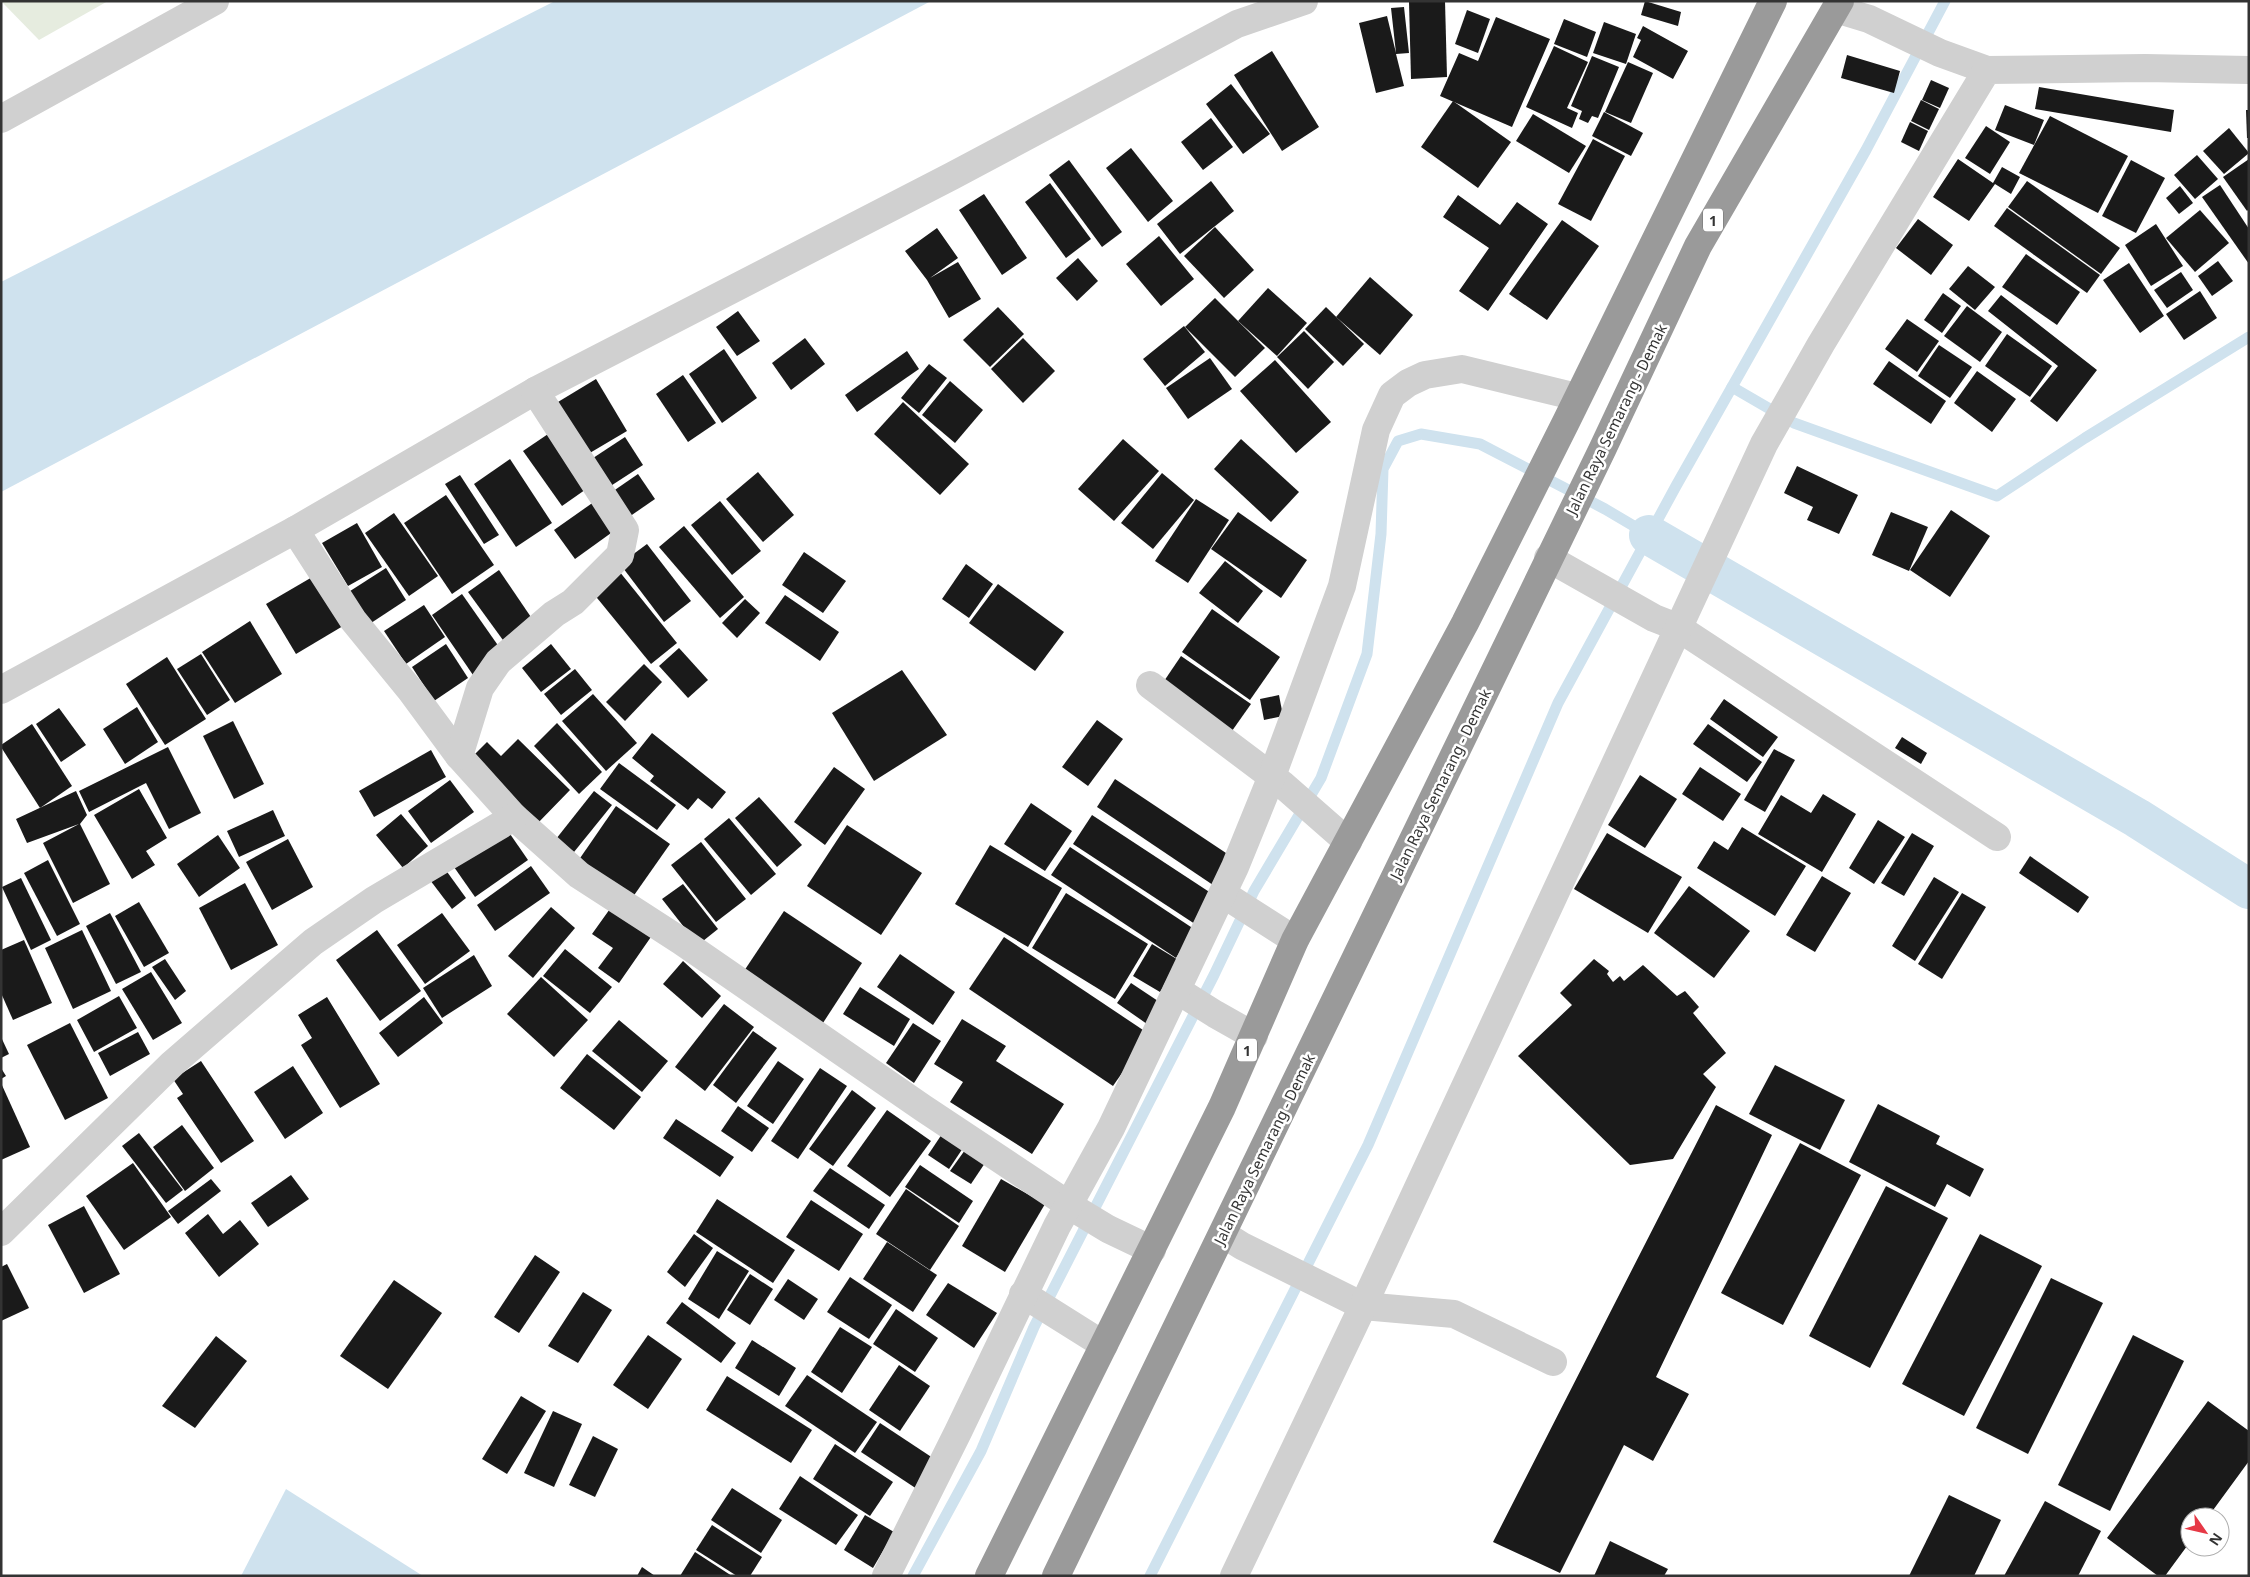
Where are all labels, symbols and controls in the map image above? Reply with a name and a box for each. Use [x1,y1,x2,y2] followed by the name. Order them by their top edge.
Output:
[1703,208,1723,232] road number: 1
[1560,320,1671,520] street label: Jalan Raya Semarang - Demak
[1384,685,1495,885] street label: Jalan Raya Semarang - Demak
[1237,1038,1257,1062] road number: 1
[1208,1050,1319,1250] street label: Jalan Raya Semarang - Demak
[2180,1507,2230,1557] north arrow
[2205,1530,2227,1550] text: N

